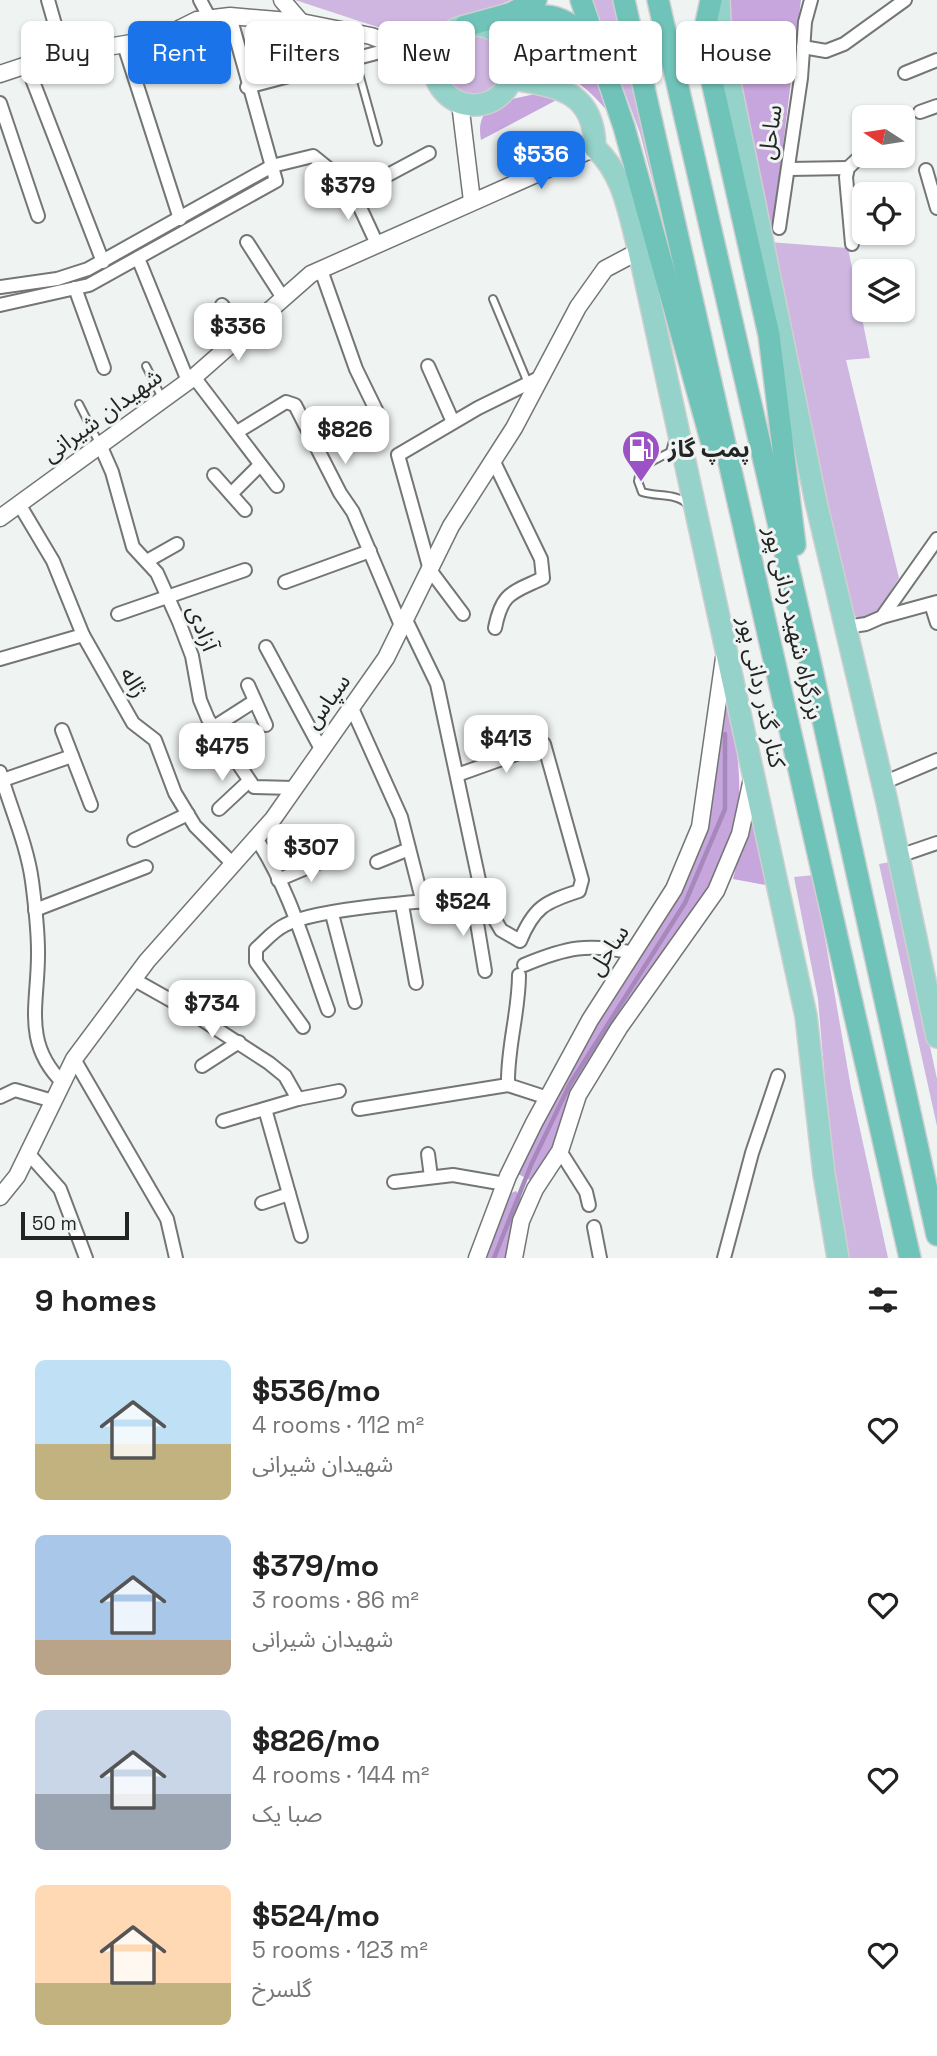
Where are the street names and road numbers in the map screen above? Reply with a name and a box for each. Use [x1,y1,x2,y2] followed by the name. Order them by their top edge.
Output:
[751,103,789,161] street label: ساحل
[36,361,168,469] street label: شهیدان شیرانی
[757,523,831,723] street label: بزرگراه شهید ردانی پور
[181,601,226,657] street label: آزادی
[731,613,793,771] street label: کنار گذر ردانی پور
[113,661,155,703] street label: ژاله
[297,667,357,735] street label: سپاس
[580,919,636,981] street label: ساحل

